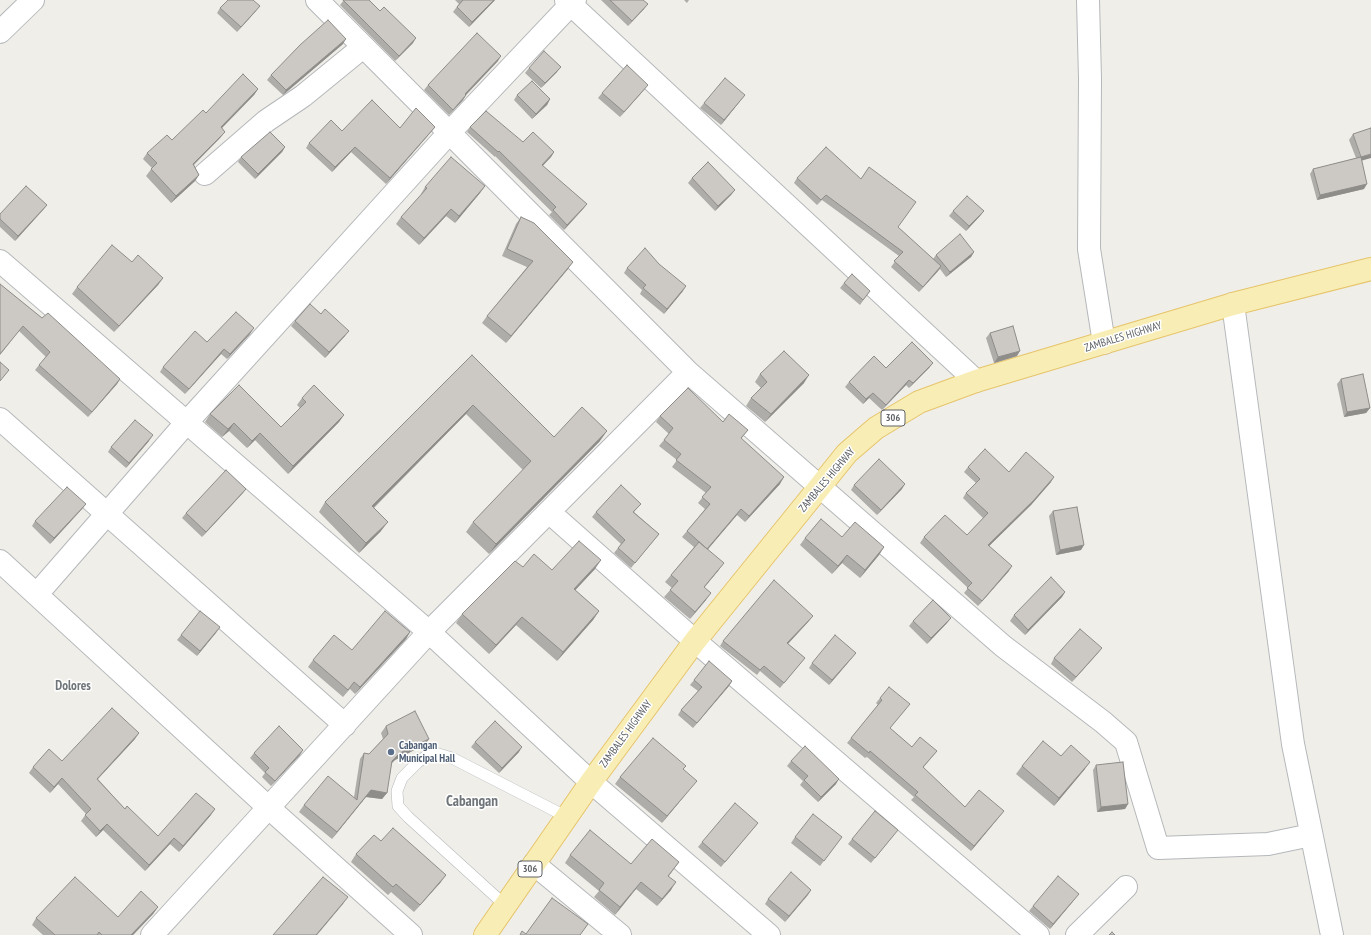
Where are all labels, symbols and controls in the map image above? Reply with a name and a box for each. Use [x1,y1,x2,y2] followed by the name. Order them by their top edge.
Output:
[1083,319,1163,355] street label: ZAMBALES HIGHWAY
[881,410,905,426] road number: 306
[796,445,858,515] street label: ZAMBALES HIGHWAY
[55,678,91,694] district label: Dolores
[597,698,655,770] street label: ZAMBALES HIGHWAY
[399,739,455,765] place label: Cabangan Municipal Hall
[386,747,396,757] marker: Cabangan Municipal Hall
[446,793,498,811] district label: Cabangan
[518,861,542,877] road number: 306

